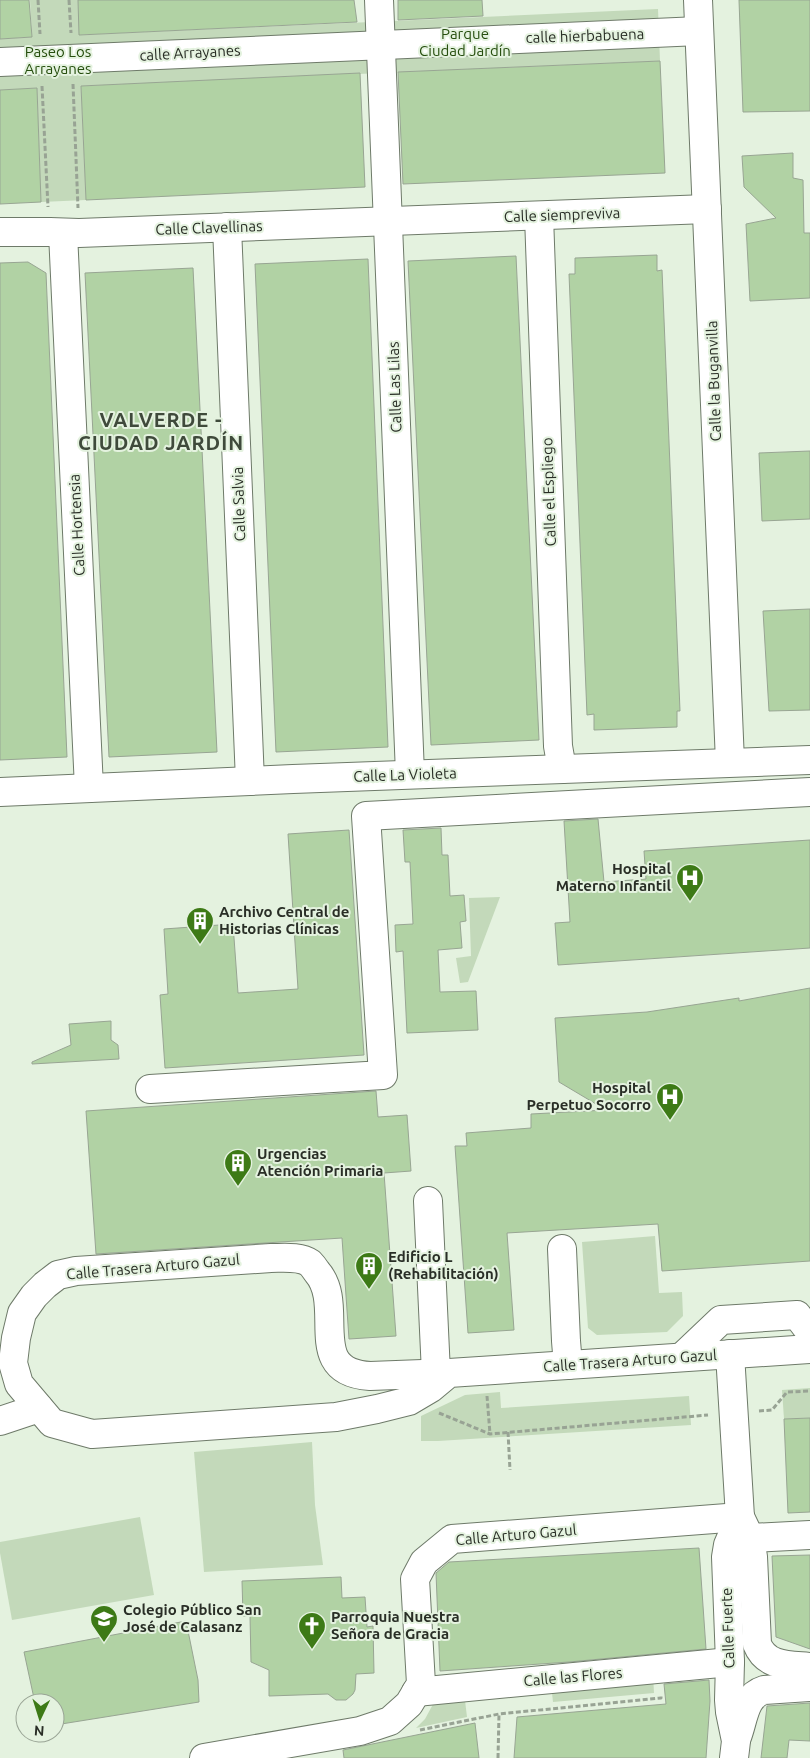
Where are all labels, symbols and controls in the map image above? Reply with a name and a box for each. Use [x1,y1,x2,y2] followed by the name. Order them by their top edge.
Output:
[419,25,511,59] park label: Parque Ciudad Jardín
[525,25,645,46] street label: calle hierbabuena
[139,41,241,64] street label: calle Arrayanes
[24,43,92,77] park label: Paseo Los Arrayanes
[503,204,621,225] street label: Calle siempreviva
[155,217,263,238] street label: Calle Clavellinas
[703,320,724,442] street label: Calle la Buganvilla
[384,341,405,433] street label: Calle Las Lilas
[78,408,244,454] district label: VALVERDE - CIUDAD JARDÍN
[538,437,559,547] street label: Calle el Espliego
[229,466,248,542] street label: Calle Salvia
[65,474,88,576] street label: Calle Hortensia
[353,764,457,785] street label: Calle La Violeta
[556,860,671,894] place label: Hospital Materno Infantil
[675,863,705,902] hospital icon: Hospital Materno Infantil
[219,903,349,937] place label: Archivo Central de Historias Clínicas
[185,906,215,945] building icon: Archivo Central de Historias Clínicas
[527,1079,651,1113] place label: Hospital Perpetuo Socorro
[655,1082,685,1121] hospital icon: Hospital Perpetuo Socorro
[257,1145,383,1179] place label: Urgencias Atención Primaria
[223,1148,253,1187] building icon: Urgencias Atención Primaria
[388,1248,499,1282] place label: Edificio L (Rehabilitación)
[65,1250,241,1283] street label: Calle Trasera Arturo Gazul
[354,1251,384,1290] building icon: Edificio L (Rehabilitación)
[543,1346,717,1375] street label: Calle Trasera Arturo Gazul
[455,1521,577,1548] street label: Calle Arturo Gazul
[718,1587,737,1669] street label: Calle Fuerte
[123,1601,261,1635] place label: Colegio Público San José de Calasanz
[89,1604,119,1643] school or university icon: Colegio Público San José de Calasanz
[331,1608,460,1642] place label: Parroquia Nuestra Señora de Gracia
[297,1611,327,1650] church icon: Parroquia Nuestra Señora de Gracia
[523,1664,623,1689] street label: Calle las Flores
[15,1693,65,1743] north arrow
[33,1723,45,1739] text: N

